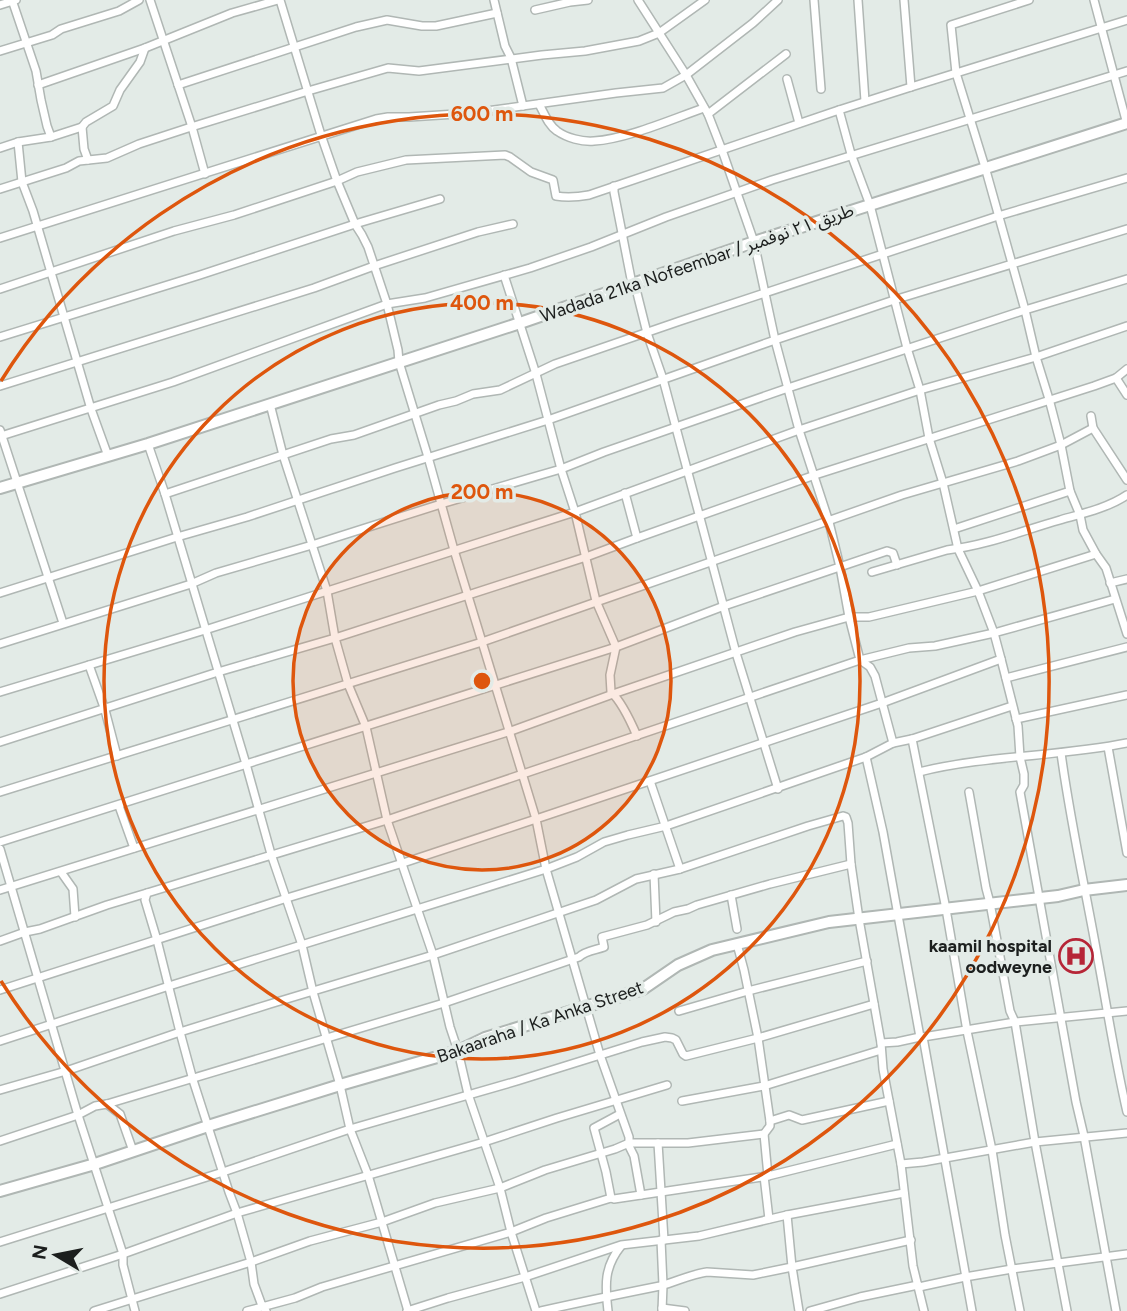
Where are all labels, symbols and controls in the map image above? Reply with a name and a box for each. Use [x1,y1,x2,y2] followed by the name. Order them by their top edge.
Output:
[451,101,513,126] text: 600 m
[537,199,857,327] street label: Wadada 21ka Nofeembar / طريق ٢١ نوفمبر
[450,290,514,315] text: 400 m
[451,479,513,504] text: 200 m
[470,669,494,693] centre of rings
[929,935,1052,978] place label: kaamil hospital oodweyne
[1057,937,1095,975] hospital icon: kaamil hospital oodweyne
[434,976,646,1068] street label: Bakaaraha / Ka Anka Street
[21,1220,91,1290] north arrow
[27,1243,52,1261] text: N

